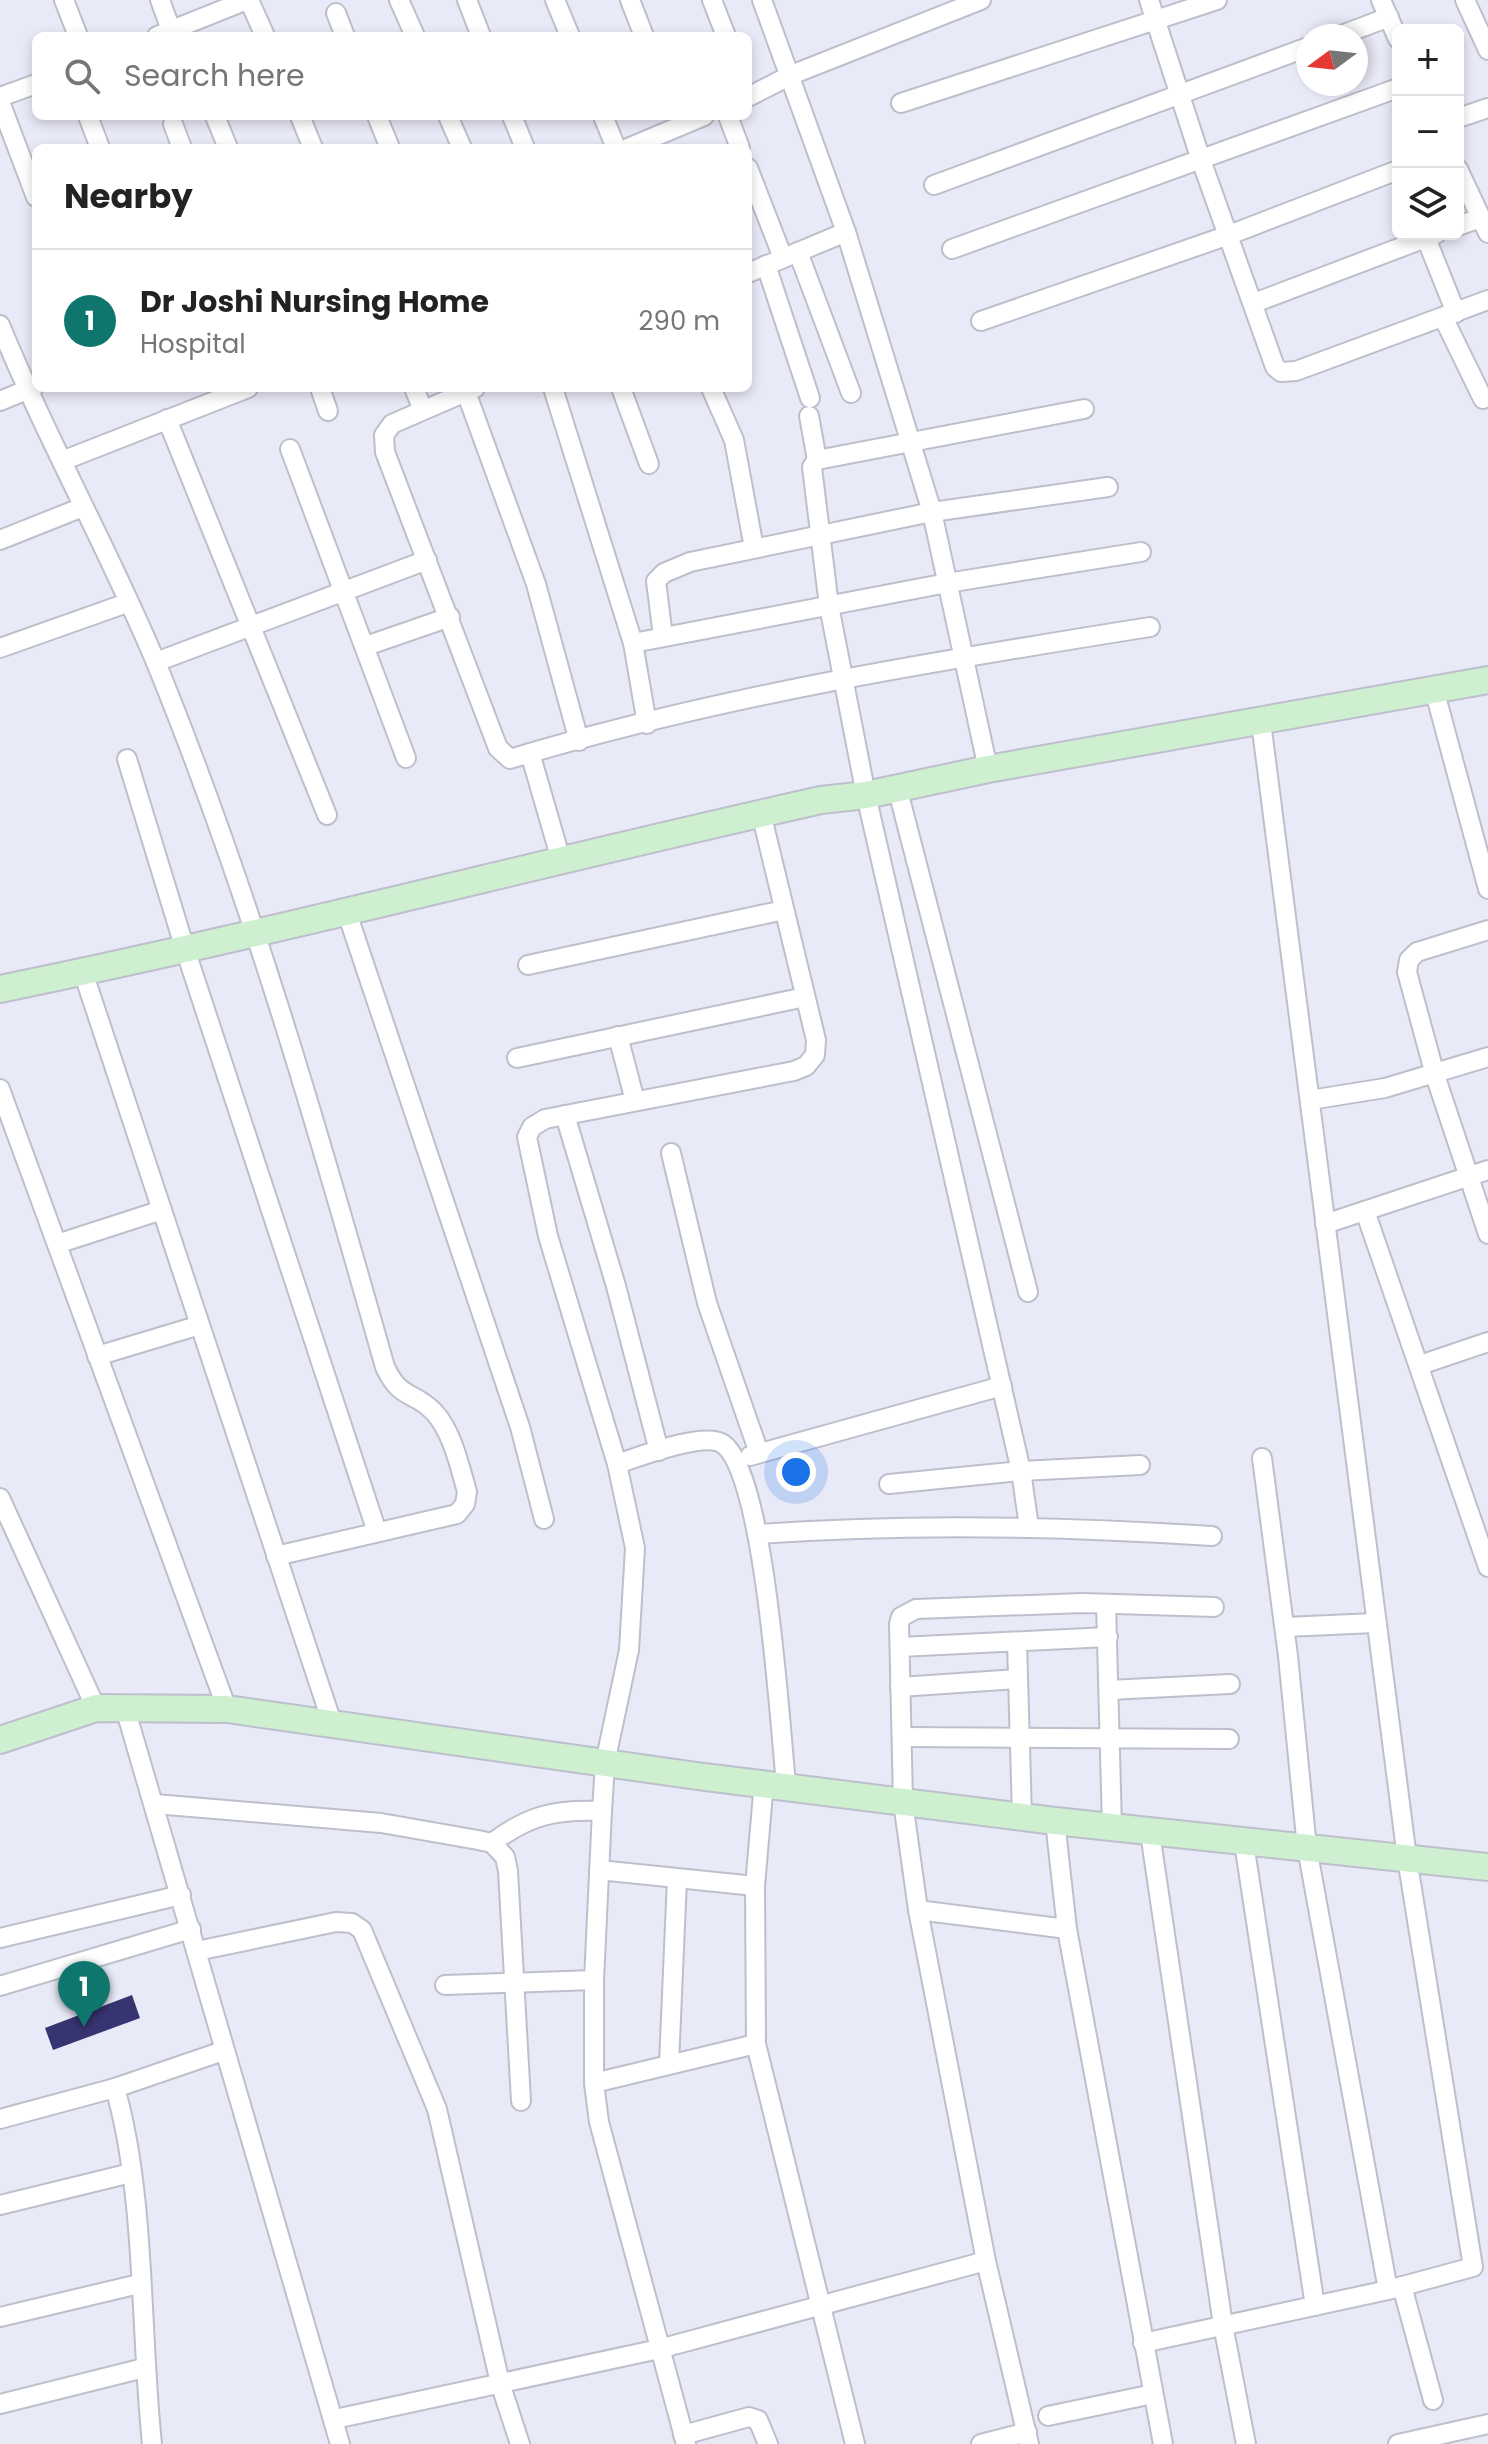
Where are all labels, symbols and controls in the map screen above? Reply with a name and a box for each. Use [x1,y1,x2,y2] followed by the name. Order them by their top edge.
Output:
[1296,24,1368,96] north arrow
[1392,24,1464,240] map controls
[1392,24,1464,96] button: +
[32,32,752,120] search box
[60,54,104,98] icon: search
[124,54,305,97] text: Search here
[1392,96,1464,168] button: −
[1392,168,1464,240] button: layers
[64,172,193,220] text: Nearby
[140,280,489,323] text: Dr Joshi Nursing Home
[85,303,95,339] text: 1
[639,303,720,339] text: 290 m
[140,326,246,362] text: Hospital
[776,1452,816,1492] your location
[58,1961,110,2027] pin: 1

